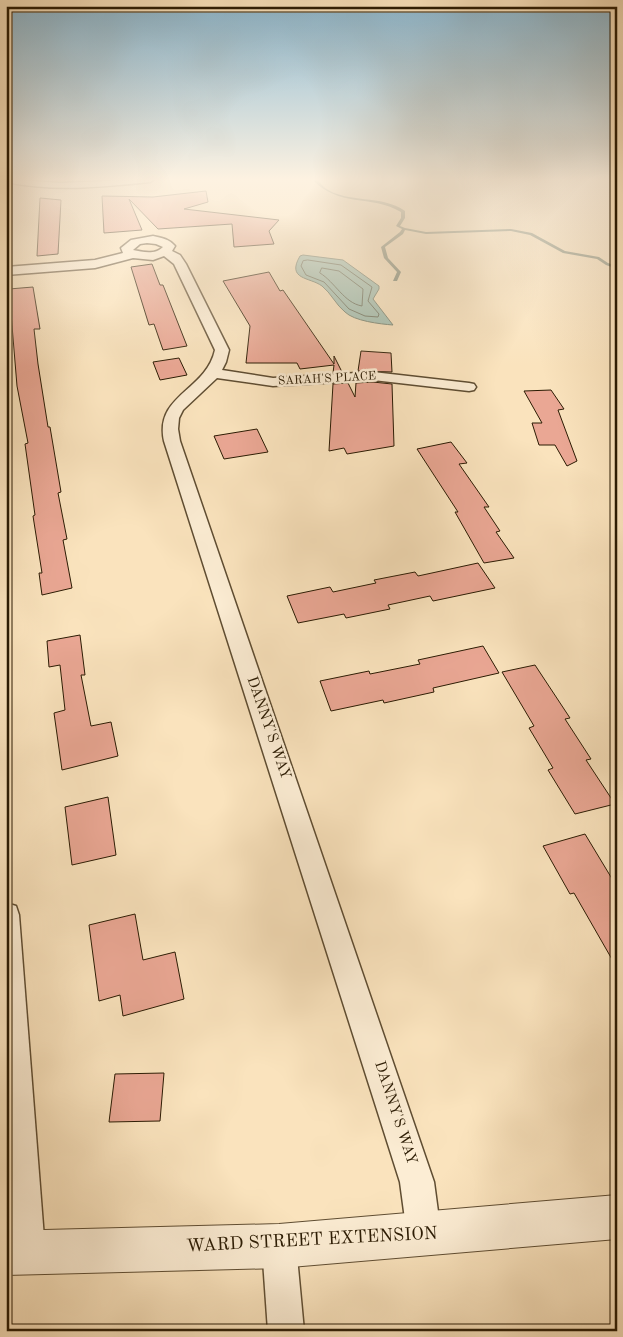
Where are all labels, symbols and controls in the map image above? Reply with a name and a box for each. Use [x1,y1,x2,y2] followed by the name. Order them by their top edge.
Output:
[278,370,376,388] street label: SARAH'S PLACE
[243,675,293,781] street label: DANNY'S WAY
[371,1059,419,1167] street label: DANNY'S WAY
[186,1224,438,1256] street label: WARD STREET EXTENSION

